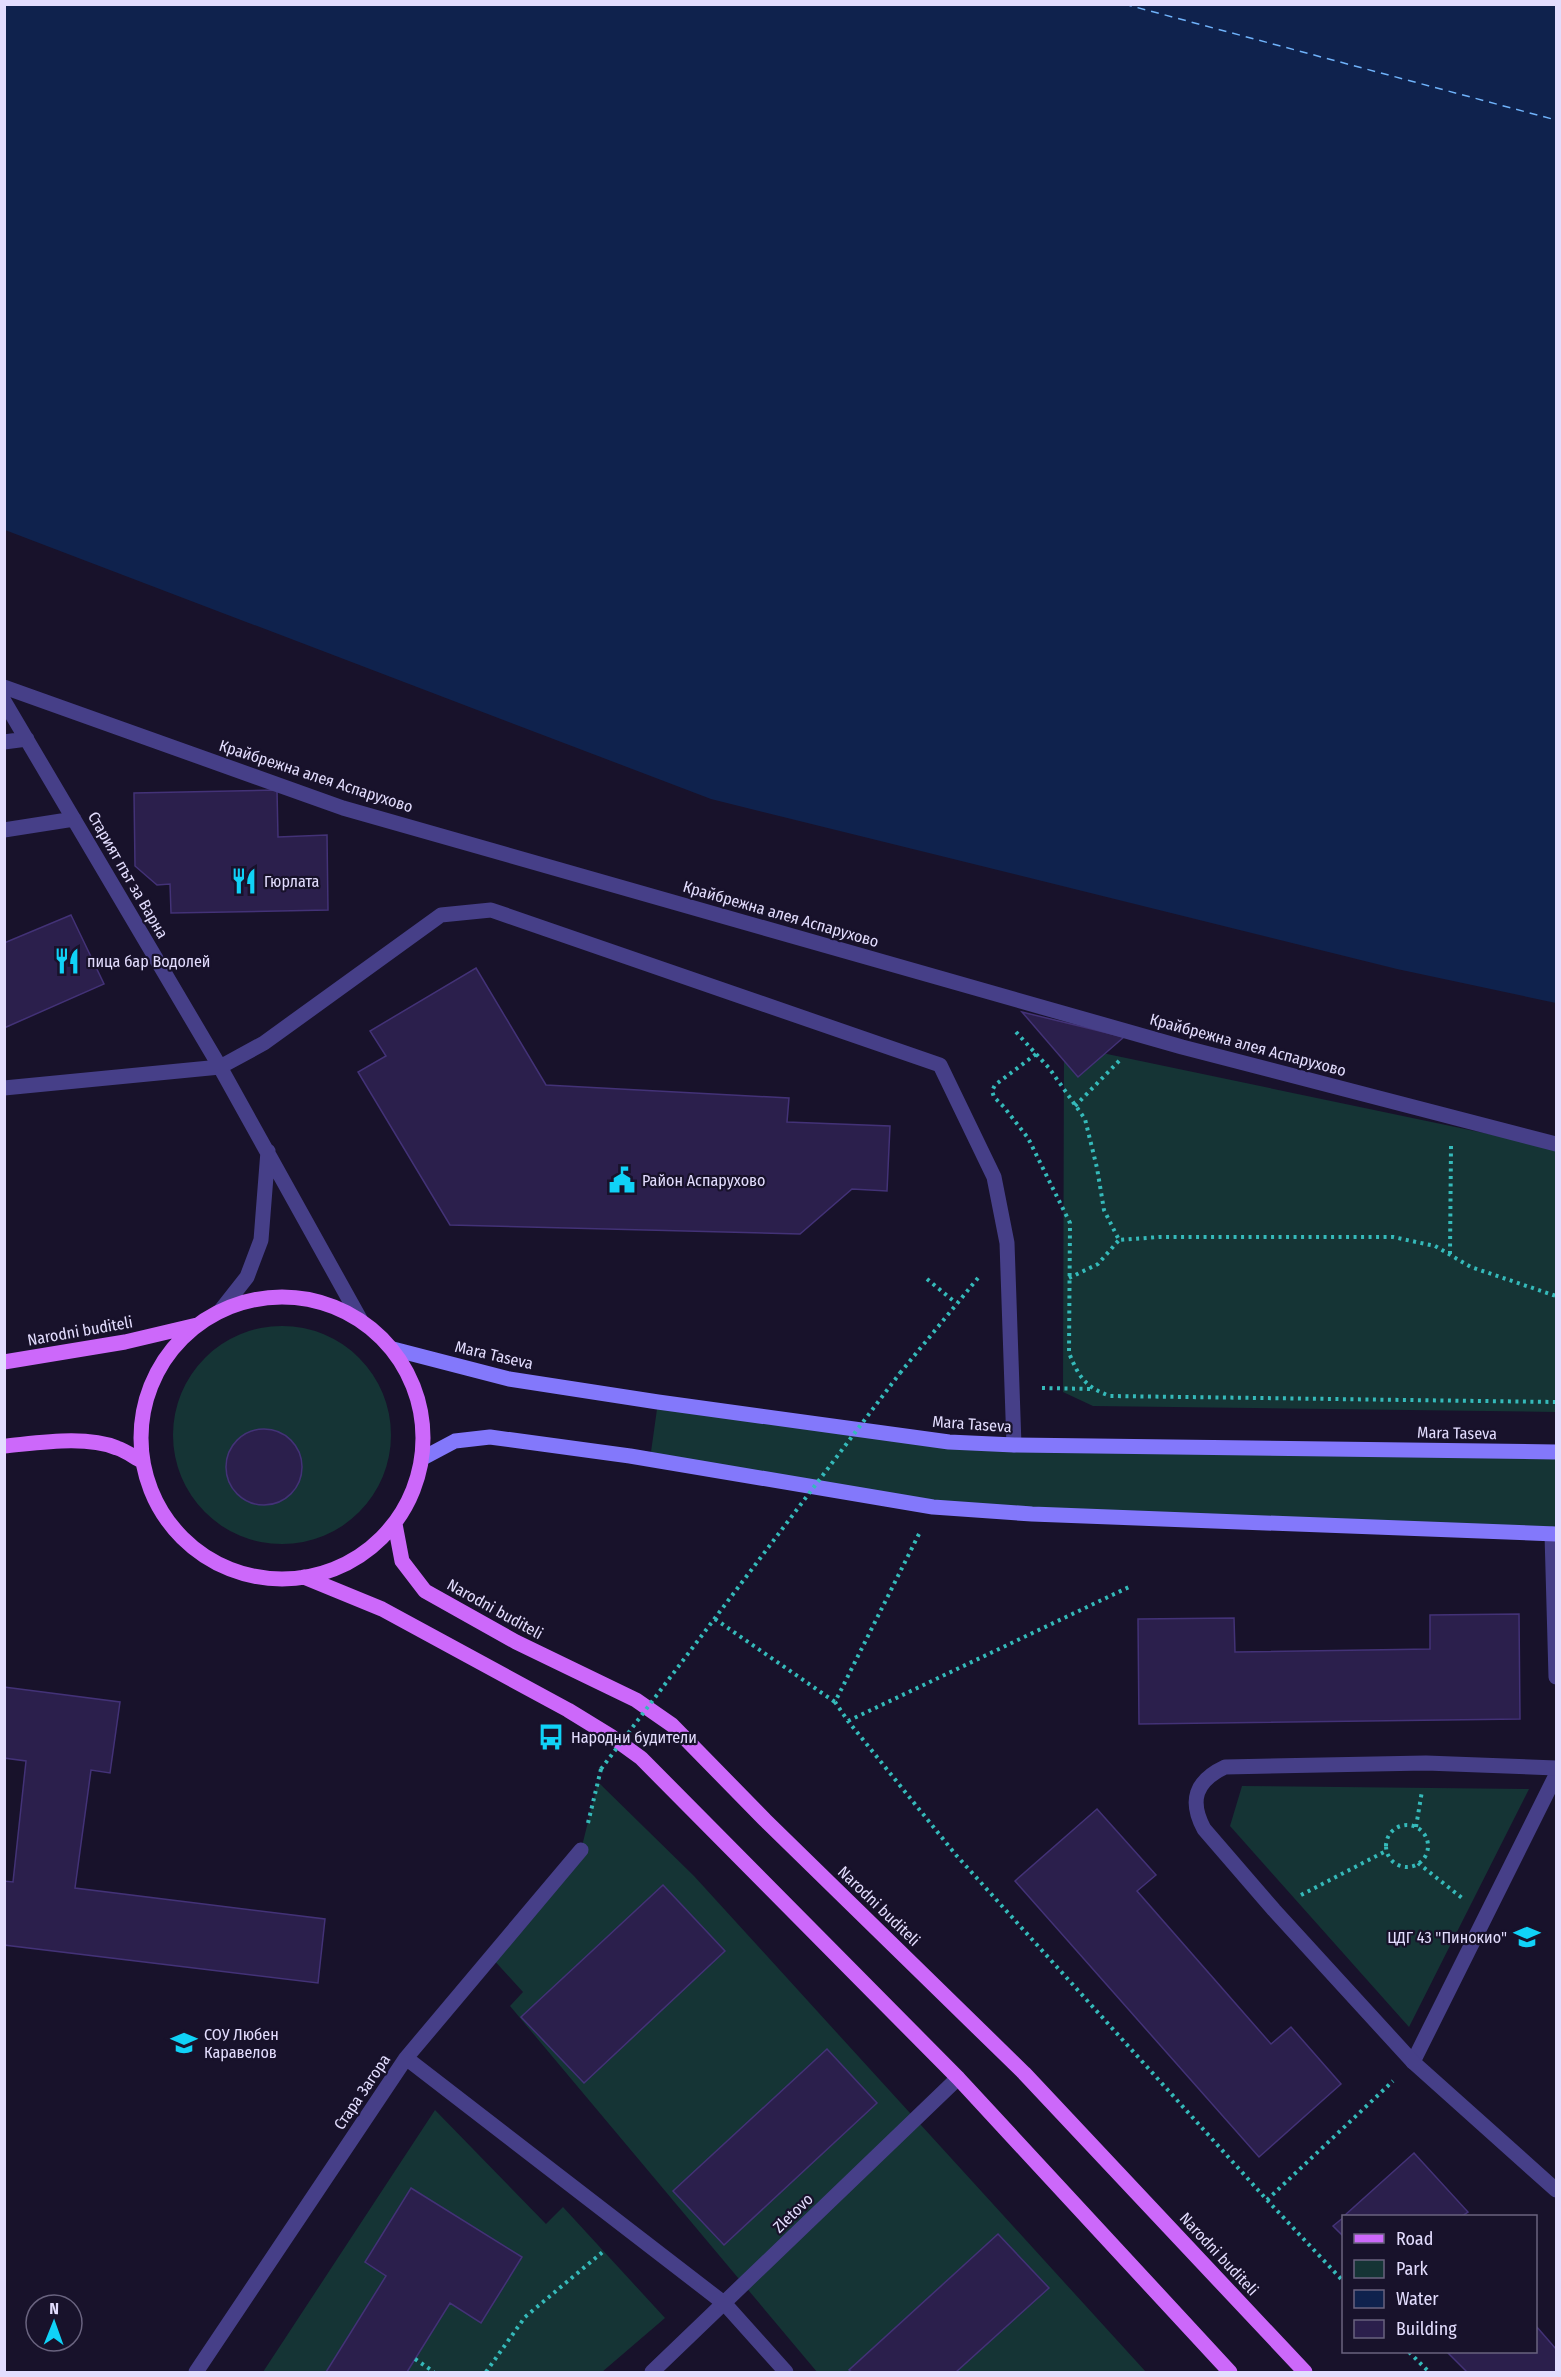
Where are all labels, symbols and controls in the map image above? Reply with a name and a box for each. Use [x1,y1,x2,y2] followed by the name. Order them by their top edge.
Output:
[217,736,415,816] street label: Крайбрежна алея Аспарухово
[84,808,172,942] street label: Старият път за Варна
[229,866,259,896] restaurant icon: Гюрлата
[264,872,319,891] place label: Гюрлата
[681,877,881,951] street label: Крайбрежна алея Аспарухово
[52,946,82,976] restaurant icon: пица бар Водолей
[87,952,210,971] place label: пица бар Водолей
[1148,1010,1348,1080] street label: Крайбрежна алея Аспарухово
[607,1165,637,1195] public building icon: Район Аспарухово
[642,1171,766,1190] place label: Район Аспарухово
[26,1312,134,1350] street label: Narodni buditeli
[453,1337,535,1373] street label: Mara Taseva
[932,1412,1013,1436] street label: Mara Taseva
[1417,1423,1497,1443] street label: Mara Taseva
[444,1575,546,1643] street label: Narodni buditeli
[536,1722,566,1752] bus stop icon: Народни будители
[571,1728,697,1747] place label: Народни будители
[834,1862,924,1950] street label: Narodni buditeli
[1512,1922,1542,1952] school or university icon: ЦДГ 43 "Пинокио"
[1387,1928,1507,1947] place label: ЦДГ 43 "Пинокио"
[204,2025,279,2062] place label: СОУ Любен Каравелов
[169,2028,199,2058] school or university icon: СОУ Любен Каравелов
[330,2051,394,2133] street label: Стара Загора
[769,2189,817,2237] street label: Zletovo
[1176,2209,1262,2299] street label: Narodni buditeli
[1342,2215,1537,2353] legend
[1396,2228,1433,2250] text: Road
[1396,2258,1429,2280] text: Park
[1396,2288,1439,2310] text: Water
[24,2293,84,2353] north arrow
[49,2299,59,2318] text: N
[1396,2318,1457,2340] text: Building

